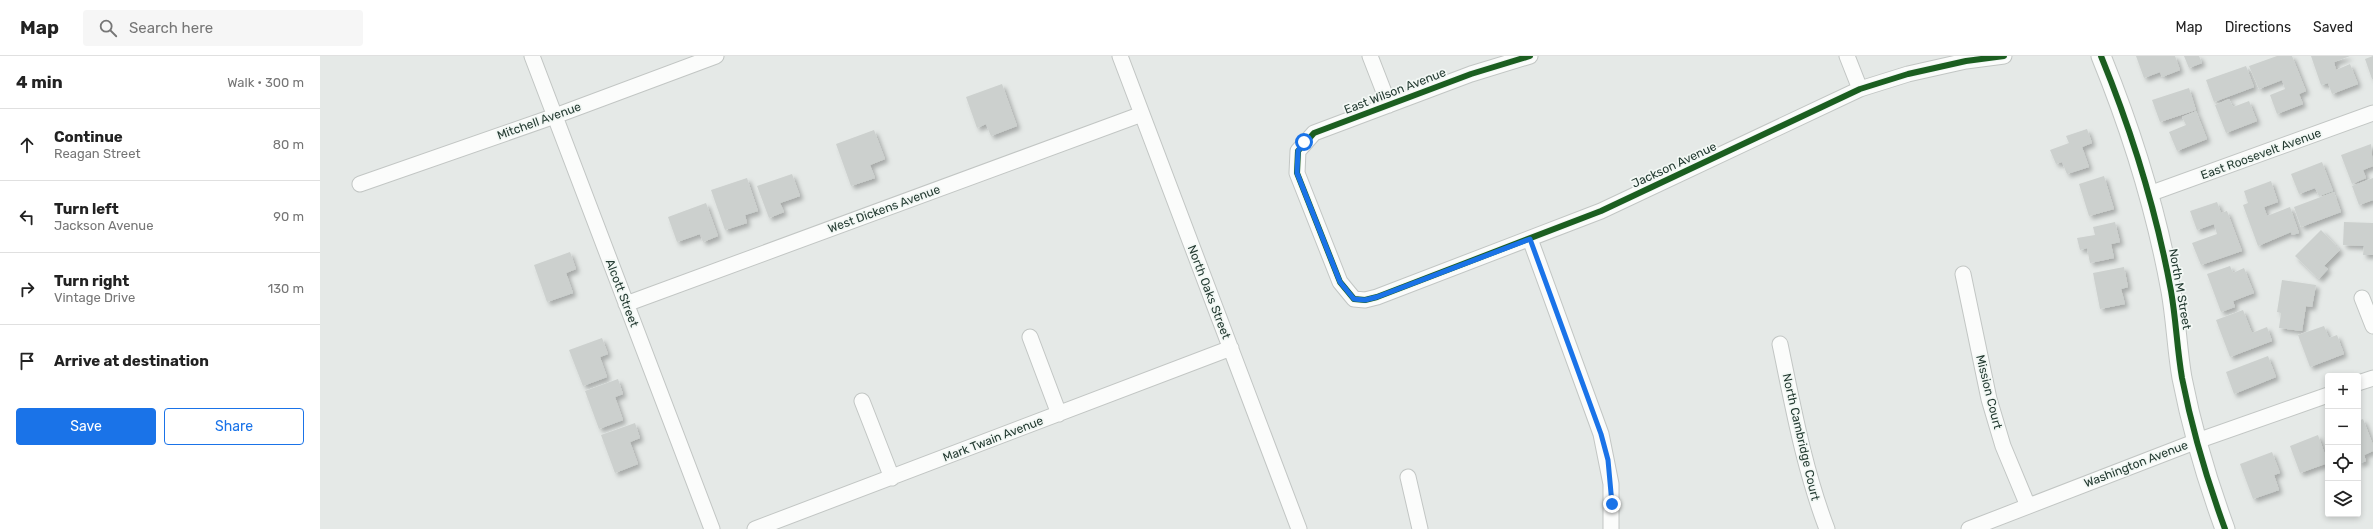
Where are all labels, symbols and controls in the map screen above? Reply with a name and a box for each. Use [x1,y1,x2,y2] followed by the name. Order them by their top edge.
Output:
[83,10,363,46] search box
[20,16,59,39] text: Map
[97,17,119,39] icon: search
[129,19,213,37] text: Search here
[2176,19,2203,36] text: Map
[2225,19,2291,36] text: Directions
[2313,19,2353,36] text: Saved
[1342,65,1448,117] street label: East Wilson Avenue
[16,72,63,92] text: 4 min
[227,75,304,90] text: Walk · 300 m
[495,99,583,143] street label: Mitchell Avenue
[2199,126,2323,182] street label: East Roosevelt Avenue
[54,128,123,146] text: Continue
[1295,133,1313,151] route start
[16,134,38,156] icon: ahead
[273,137,304,152] text: 80 m
[1629,139,1719,191] street label: Jackson Avenue
[54,146,140,161] text: Reagan Street
[826,182,942,236] street label: West Dickens Avenue
[54,200,119,218] text: Turn left
[16,206,38,228] icon: left
[273,209,304,224] text: 90 m
[54,218,153,233] text: Jackson Avenue
[1185,243,1233,341] street label: North Oaks Street
[2166,247,2194,331] street label: North M Street
[603,257,641,329] street label: Alcott Street
[54,272,129,290] text: Turn right
[16,278,38,300] icon: right
[268,281,304,296] text: 130 m
[54,290,135,305] text: Vintage Drive
[16,350,38,372] icon: arrive
[54,352,209,370] text: Arrive at destination
[1973,353,2005,431] street label: Mission Court
[1780,372,1823,502] street label: North Cambridge Court
[2325,373,2361,517] map controls
[2325,373,2361,409] button: +
[16,408,156,445] button: Save
[164,408,304,445] button: Share
[2325,409,2361,445] button: −
[941,413,1045,465] street label: Mark Twain Avenue
[2082,438,2190,490] street label: Washington Avenue
[2325,445,2361,481] button: locate
[2325,481,2361,517] button: layers
[1603,495,1621,513] route end

